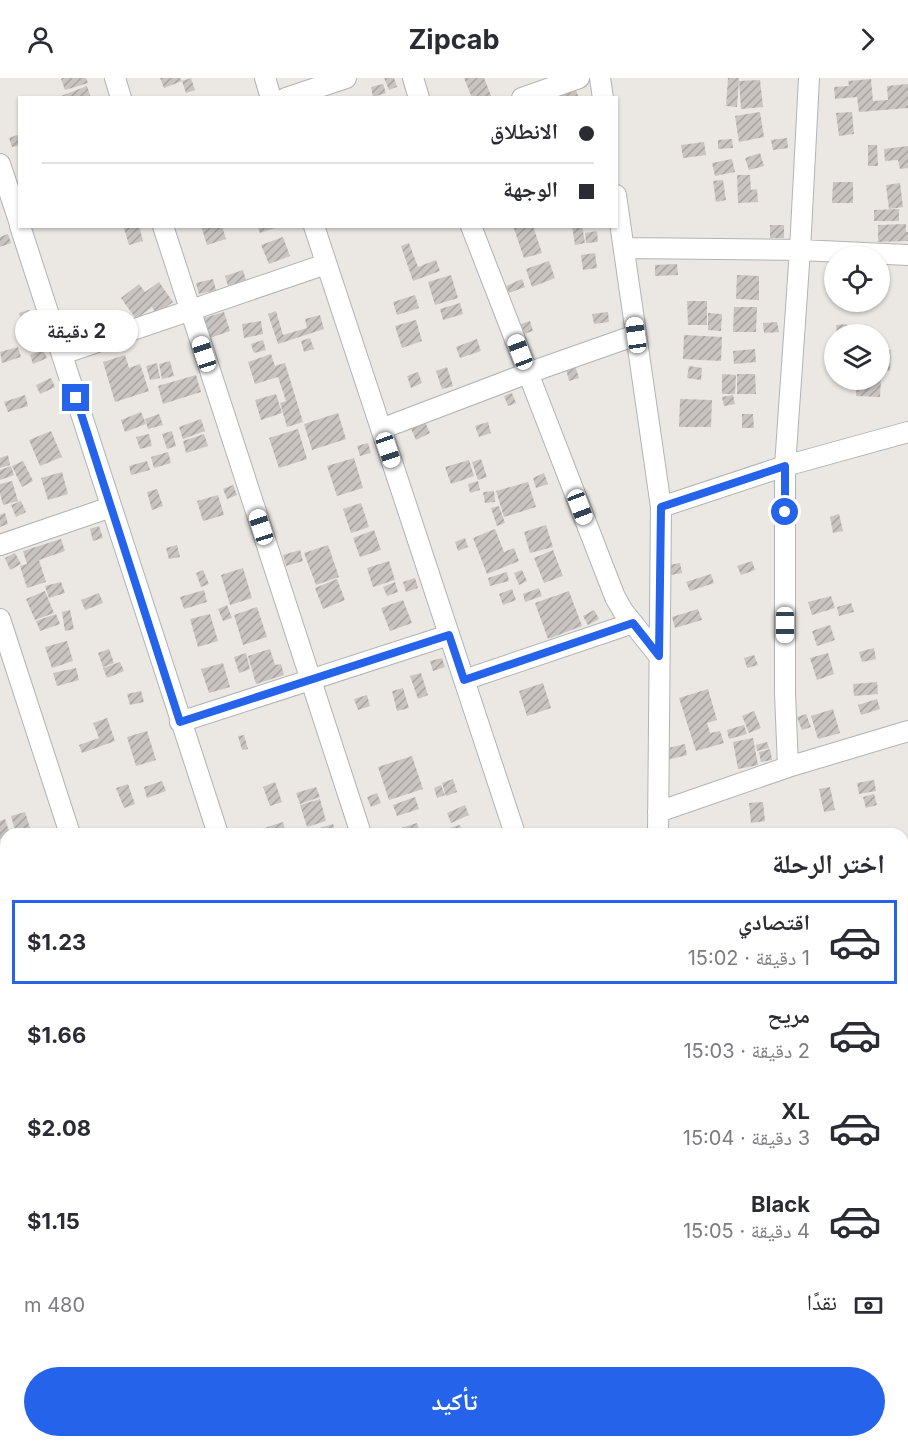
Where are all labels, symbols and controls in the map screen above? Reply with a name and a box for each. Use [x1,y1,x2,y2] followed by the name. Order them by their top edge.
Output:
[24,23,57,56] icon: person
[408,23,500,56] text: Zipcab
[851,23,884,56] icon: forward
[490,118,558,144] text: الانطلاق
[503,176,558,202] text: الوجهة
[824,246,890,390] map controls
[824,246,890,312] button: locate
[14,311,138,353] callout: 2 دقيقة
[625,316,647,354] car
[47,319,106,343] text: 2 دقيقة
[824,324,890,390] button: layers
[505,332,535,372] car
[190,334,218,374] car
[62,384,89,411] route end
[374,430,402,470] car
[565,487,595,527] car
[771,498,798,525] route start
[247,507,275,547] car
[776,607,794,643] car
[772,847,885,880] text: اختر الرحلة
[738,909,810,935] text: اقتصادي
[828,915,882,969] icon: car
[27,929,86,955] text: $1.23
[688,946,810,970] text: 1 دقيقة · 15:02
[767,1002,810,1028] text: مريح
[828,1008,882,1062] icon: car
[27,1022,86,1048] text: $1.66
[683,1039,810,1063] text: 2 دقيقة · 15:03
[781,1098,810,1124] text: XL
[828,1101,882,1155] icon: car
[27,1115,91,1141] text: $2.08
[683,1126,810,1150] text: 3 دقيقة · 15:04
[751,1191,810,1217] text: Black
[828,1194,882,1248] icon: car
[27,1208,80,1234] text: $1.15
[683,1219,810,1243] text: 4 دقيقة · 15:05
[807,1289,837,1315] text: نقدًا
[852,1289,885,1322] icon: cash
[24,1293,85,1317] text: 480 m
[24,1367,885,1436] button: تأكيد

